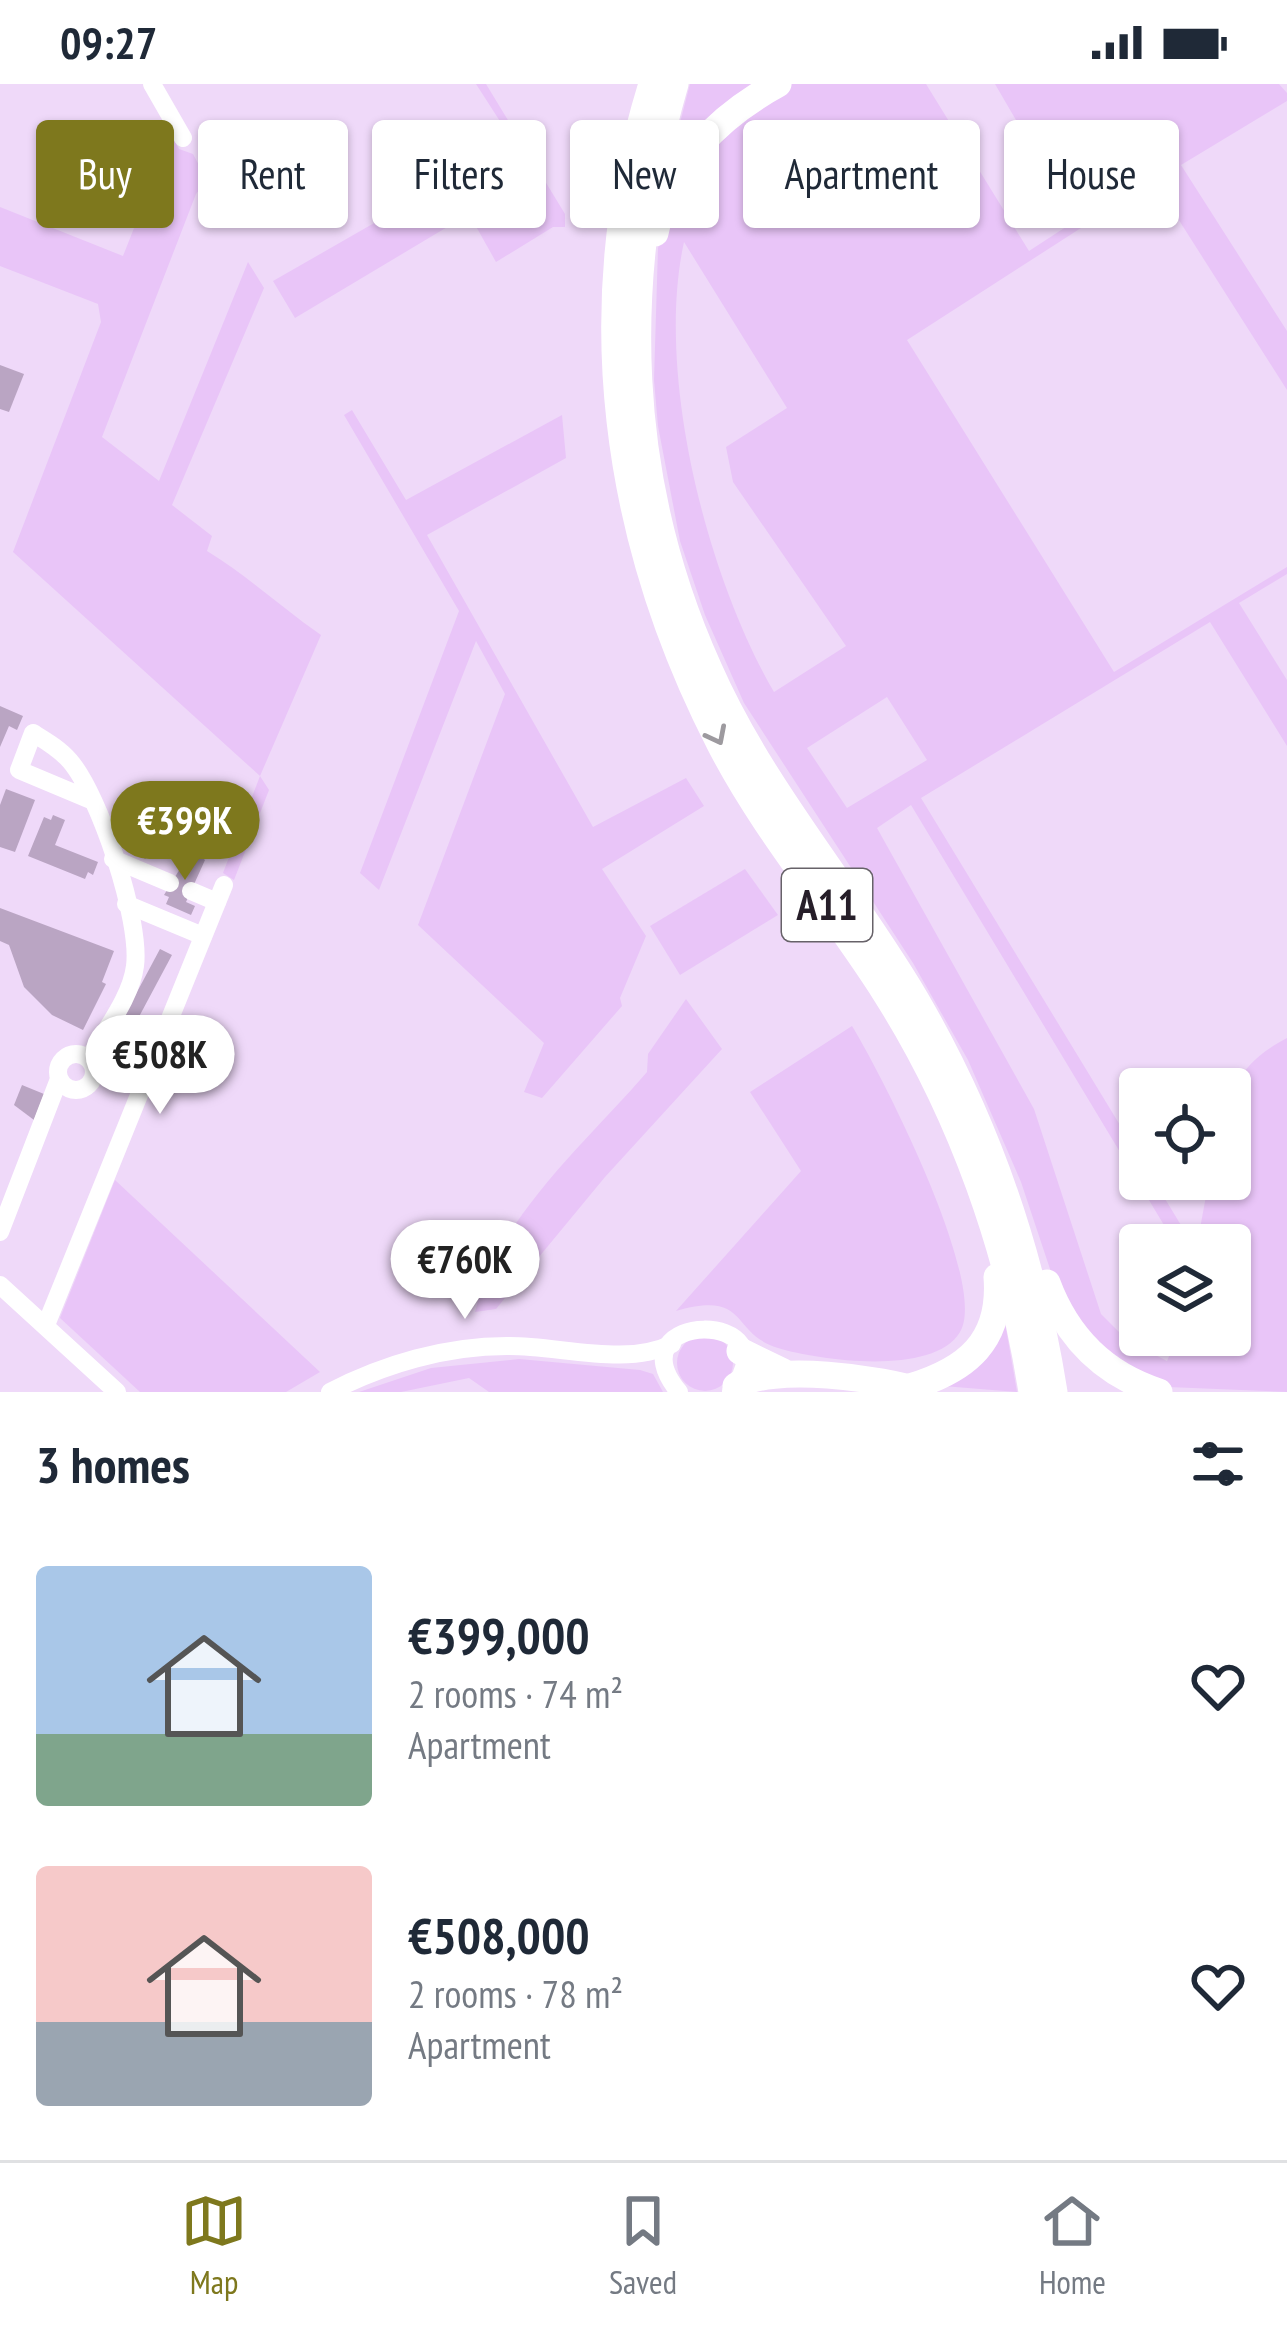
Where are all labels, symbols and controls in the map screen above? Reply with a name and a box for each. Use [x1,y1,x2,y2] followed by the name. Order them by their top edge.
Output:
[60,13,157,71] text: 09:27
[36,120,174,228] chip: Buy
[198,120,348,228] chip: Rent
[372,120,546,228] chip: Filters
[570,120,719,228] chip: New
[743,120,980,228] chip: Apartment
[1004,120,1179,228] chip: House
[702,724,726,745] one-way arrow
[101,781,269,883] pin: €399K
[138,794,232,845] text: €399K
[782,869,872,941] road number: A11
[76,1015,244,1117] pin: €508K
[113,1028,207,1079] text: €508K
[1119,1068,1251,1356] map controls
[1119,1068,1251,1200] button: locate
[381,1220,549,1322] pin: €760K
[1119,1224,1251,1356] button: layers
[418,1233,512,1284] text: €760K
[36,1431,190,1497] text: 3 homes
[1185,1431,1251,1497] icon: filters
[408,1602,590,1668] text: €399,000
[132,1614,276,1758] icon: home
[1185,1653,1251,1719] icon: heart
[408,1668,623,1719] text: 2 rooms · 74 m²
[408,1719,551,1770] text: Apartment
[408,1902,590,1968] text: €508,000
[132,1914,276,2058] icon: home
[1185,1953,1251,2019] icon: heart
[408,1968,623,2019] text: 2 rooms · 78 m²
[408,2019,551,2070] text: Apartment
[181,2188,247,2303] tab: Map
[609,2188,677,2303] tab: Saved
[1039,2188,1106,2303] tab: Home

